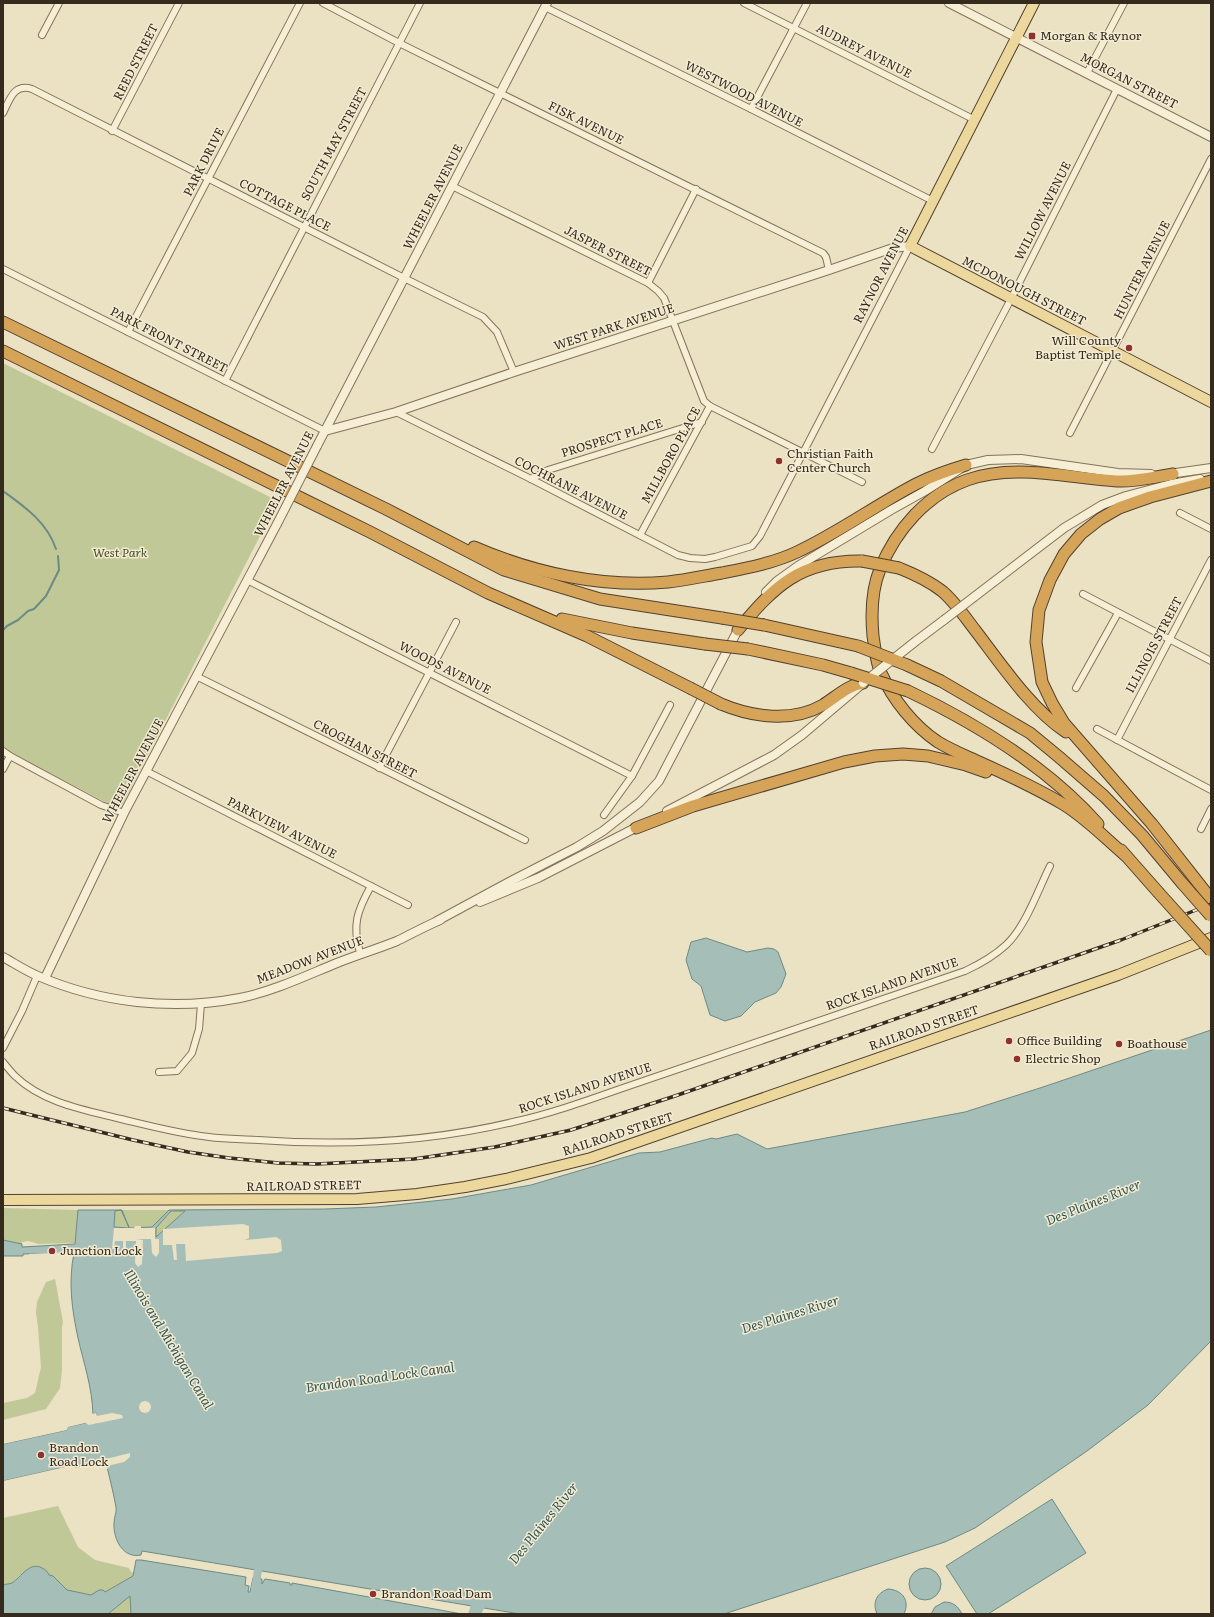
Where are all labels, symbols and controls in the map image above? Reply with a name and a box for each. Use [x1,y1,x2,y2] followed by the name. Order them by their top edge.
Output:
[813,18,916,82] street label: AUDREY AVENUE
[108,20,162,103] street label: REED STREET
[1040,26,1142,44] place label: Morgan & Raynor
[1027,31,1037,41] marker: Morgan & Raynor
[1077,48,1182,113] street label: MORGAN STREET
[682,55,807,131] street label: WESTWOOD AVENUE
[296,83,371,203] street label: SOUTH MAY STREET
[546,96,628,148] street label: FISK AVENUE
[178,124,228,199] street label: PARK DRIVE
[398,140,467,252] street label: WHEELER AVENUE
[1009,158,1075,263] street label: WILLOW AVENUE
[237,173,335,235] street label: COTTAGE PLACE
[1108,217,1174,322] street label: HUNTER AVENUE
[562,220,655,280] street label: JASPER STREET
[848,223,912,326] street label: RAYNOR AVENUE
[959,251,1090,329] street label: MCDONOUGH STREET
[551,298,677,354] street label: WEST PARK AVENUE
[108,302,231,377] street label: PARK FRONT STREET
[1035,331,1121,363] place label: Will County Baptist Temple
[1124,343,1134,353] marker: Will County Baptist Temple
[636,402,704,506] street label: MILLBORO PLACE
[559,413,665,461] street label: PROSPECT PLACE
[249,427,318,539] street label: WHEELER AVENUE
[787,444,873,476] place label: Christian Faith Center Church
[512,451,631,524] street label: COCHRANE AVENUE
[774,456,784,466] marker: Christian Faith Center Church
[93,543,148,561] park label: West Park
[1120,593,1186,696] street label: ILLINOIS STREET
[396,636,495,698] street label: WOODS AVENUE
[310,714,421,782] street label: CROGHAN STREET
[97,715,168,826] street label: WHEELER AVENUE
[224,792,341,863] street label: PARKVIEW AVENUE
[253,930,366,988] street label: MEADOW AVENUE
[823,952,961,1014] street label: ROCK ISLAND AVENUE
[866,1000,981,1054] street label: RAILROAD STREET
[1017,1031,1102,1049] place label: Office Building
[1127,1034,1187,1052] place label: Boathouse
[1004,1036,1014,1046] marker: Office Building
[1114,1039,1124,1049] marker: Boathouse
[1025,1049,1101,1067] place label: Electric Shop
[1012,1054,1022,1064] marker: Electric Shop
[516,1057,654,1117] street label: ROCK ISLAND AVENUE
[560,1107,676,1159] street label: RAILROAD STREET
[1043,1174,1143,1229] water label: Des Plaines River
[246,1175,362,1195] street label: RAILROAD STREET
[60,1241,142,1259] place label: Junction Lock
[47,1246,57,1256] marker: Junction Lock
[120,1265,219,1412] water label: Illinois and Michigan Canal
[739,1290,841,1337] water label: Des Plaines River
[304,1357,456,1396] water label: Brandon Road Lock Canal
[49,1438,109,1470] place label: Brandon Road Lock
[36,1450,46,1460] marker: Brandon Road Lock
[504,1478,582,1568] water label: Des Plaines River
[381,1584,492,1602] place label: Brandon Road Dam
[368,1589,378,1599] marker: Brandon Road Dam

